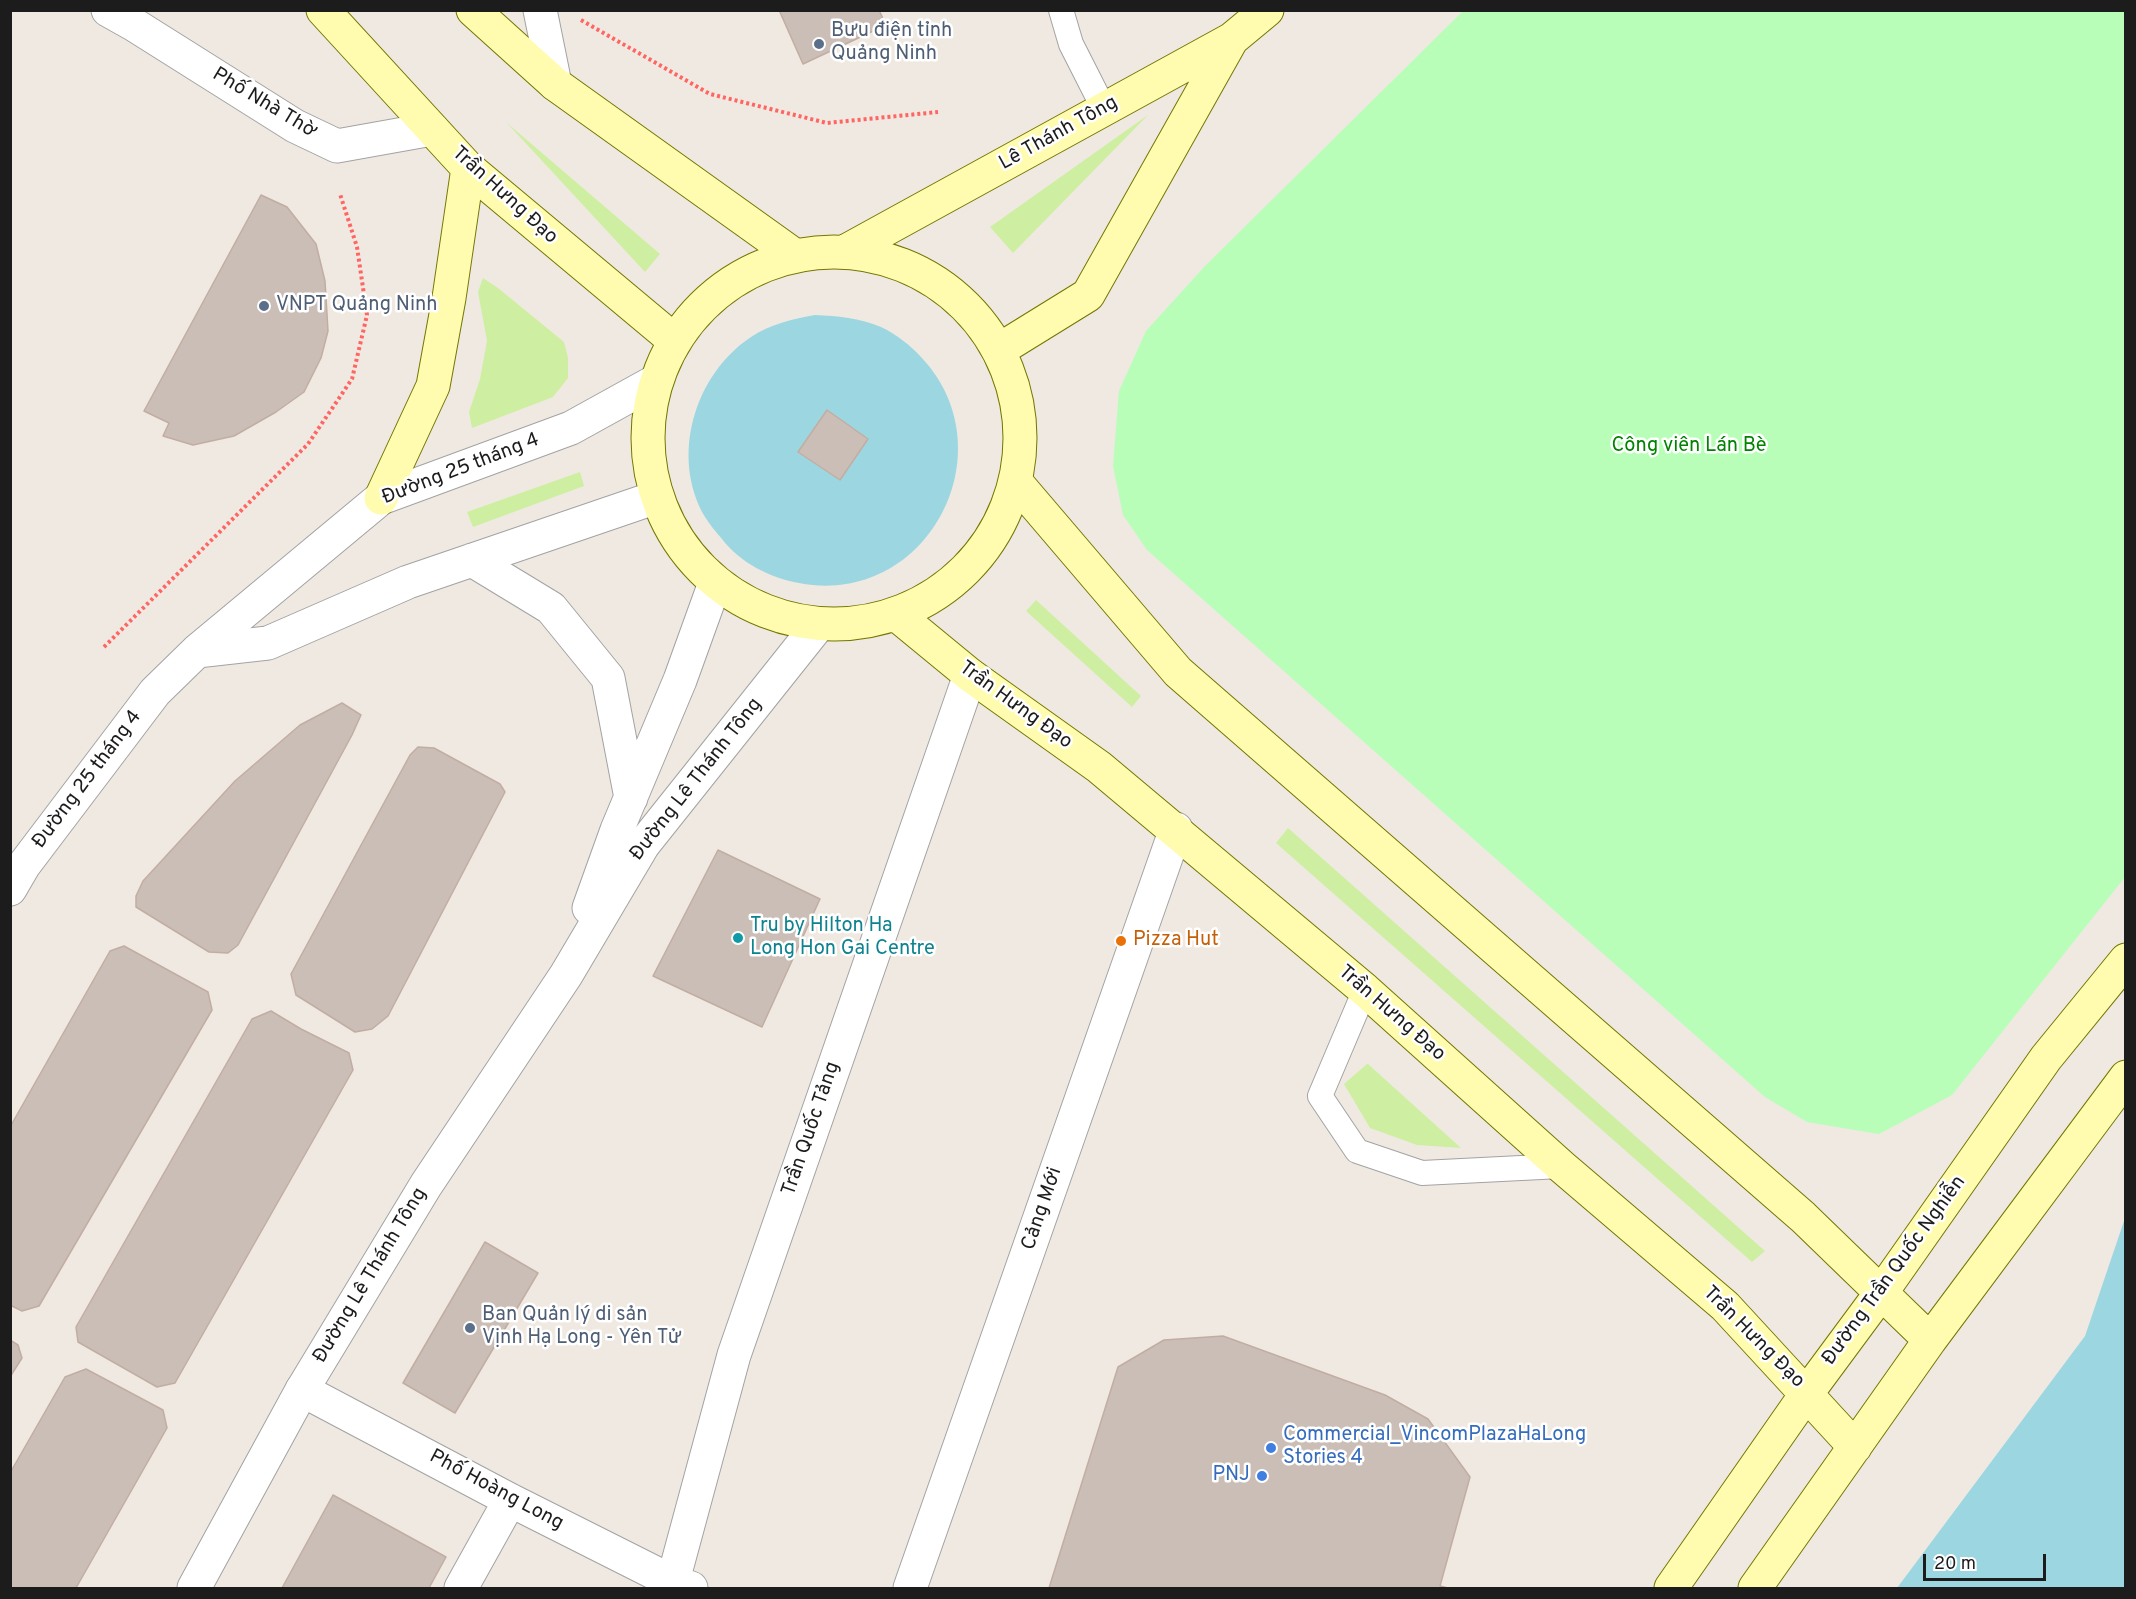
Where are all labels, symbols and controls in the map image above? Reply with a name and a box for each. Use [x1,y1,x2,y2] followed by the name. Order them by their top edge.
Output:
[831,20,952,67] place label: Bưu điện tỉnh Quảng Ninh
[812,37,826,51] marker: Bưu điện tỉnh Quảng Ninh
[207,63,321,145] street label: Phố Nhà Thờ
[995,92,1123,176] street label: Lê Thánh Tông
[446,142,562,250] street label: Trần Hưng Đạo
[276,294,437,318] place label: VNPT Quảng Ninh
[257,299,271,313] marker: VNPT Quảng Ninh
[379,429,543,511] street label: Đường 25 tháng 4
[1611,435,1767,459] park label: Công viên Lán Bè
[954,657,1076,755] street label: Trần Hưng Đạo
[626,694,768,866] street label: Đường Lê Thánh Tông
[28,706,148,854] street label: Đường 25 tháng 4
[750,915,935,962] place label: Tru by Hilton Ha Long Hon Gai Centre
[1133,929,1219,953] place label: Pizza Hut
[731,931,745,945] marker: Tru by Hilton Ha Long Hon Gai Centre
[1114,934,1128,948] marker: Pizza Hut
[1332,961,1450,1067] street label: Trần Hưng Đạo
[778,1059,846,1199] street label: Trần Quốc Tảng
[1018,1164,1068,1254] street label: Cảng Mới
[1818,1172,1972,1370] street label: Đường Trần Quốc Nghiễn
[309,1184,433,1368] street label: Đường Lê Thánh Tông
[1697,1282,1809,1394] street label: Trần Hưng Đạo
[482,1304,681,1351] place label: Ban Quản lý di sản Vịnh Hạ Long - Yên Tử
[463,1321,477,1335] marker: Ban Quản lý di sản Vịnh Hạ Long - Yên Tử
[1283,1424,1586,1471] place label: Commercial_VincomPlazaHaLong Stories 4
[1264,1441,1278,1455] marker: Commercial_VincomPlazaHaLong Stories 4
[425,1445,567,1537] street label: Phố Hoàng Long
[1213,1464,1250,1488] place label: PNJ
[1255,1469,1269,1483] marker: PNJ
[1926,1542,2049,1580] scale bar
[1934,1553,1976,1576] text: 20 m

